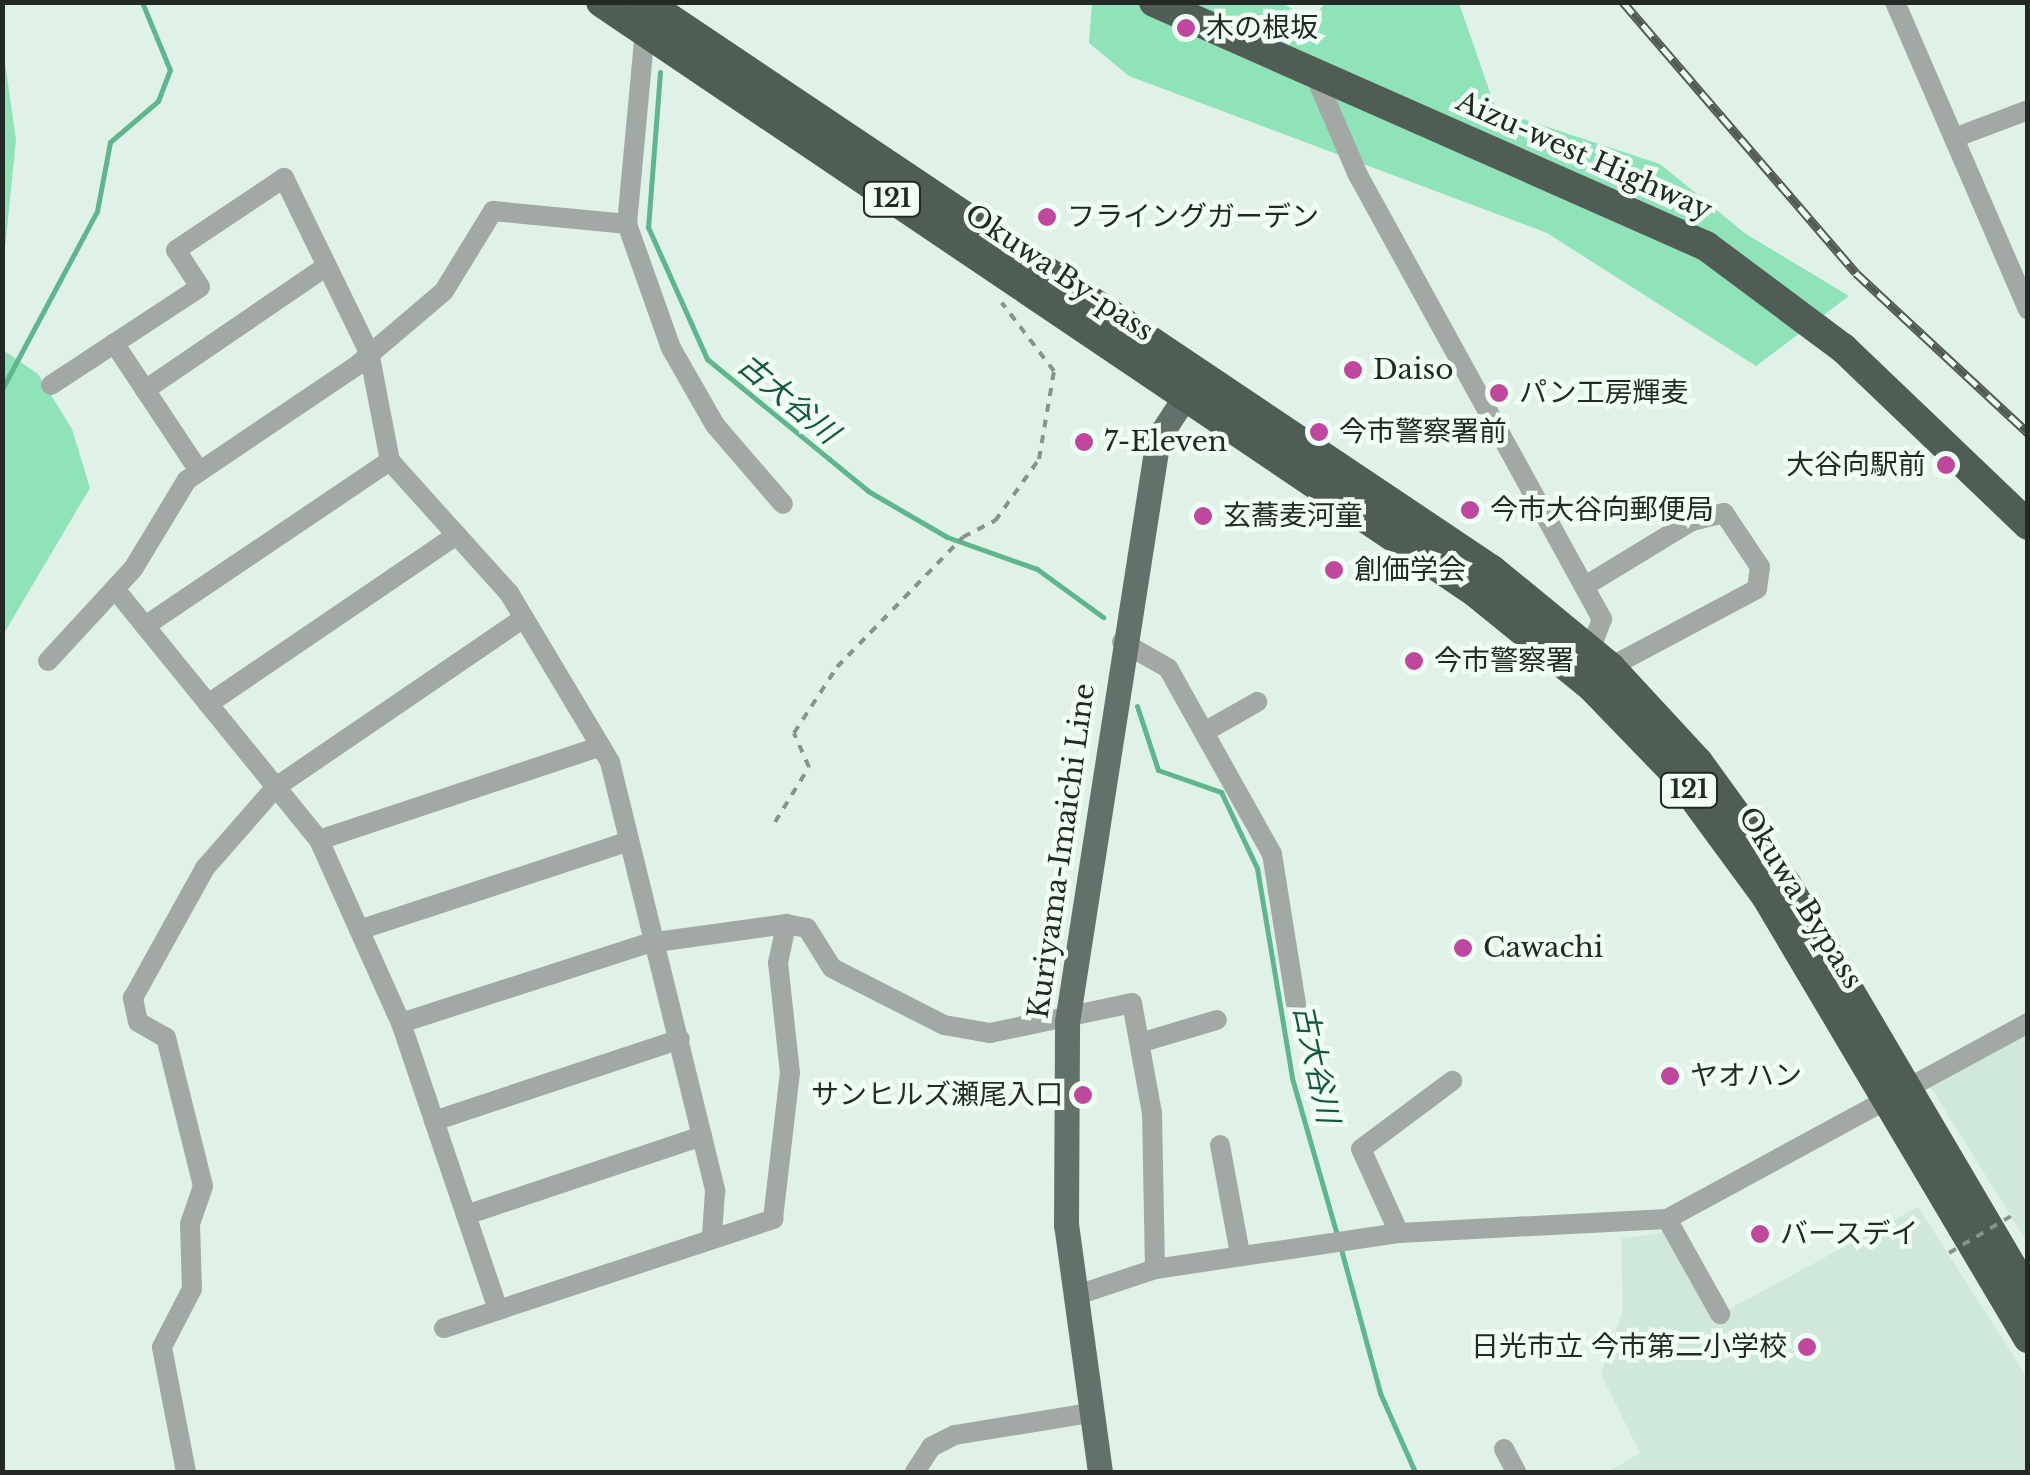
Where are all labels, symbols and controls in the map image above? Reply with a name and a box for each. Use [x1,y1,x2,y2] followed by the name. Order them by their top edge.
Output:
[1206,11,1318,45] place label: 木の根坂
[1175,17,1197,39] marker: 木の根坂
[1451,84,1717,228] street label: Aizu-west Highway
[862,179,922,219] road number: 121
[958,197,1160,349] street label: Okuwa By-pass
[1067,200,1319,234] place label: フライングガーデン
[1036,206,1058,228] marker: フライングガーデン
[730,347,846,451] water label: 古大谷川
[1373,353,1454,387] place label: Daiso
[1342,359,1364,381] marker: Daiso
[1519,376,1687,410] place label: パン工房輝麦
[1488,382,1510,404] marker: パン工房輝麦
[1339,415,1507,449] place label: 今市警察署前
[1308,421,1330,443] marker: 今市警察署前
[1104,425,1227,459] place label: 7-Eleven
[1073,431,1095,453] marker: 7-Eleven
[1786,448,1926,482] place label: 大谷向駅前
[1935,454,1957,476] marker: 大谷向駅前
[1490,493,1714,527] place label: 今市大谷向郵便局
[1223,499,1363,533] place label: 玄蕎麦河童
[1459,499,1481,521] marker: 今市大谷向郵便局
[1192,505,1214,527] marker: 玄蕎麦河童
[1354,553,1466,587] place label: 創価学会
[1323,559,1345,581] marker: 創価学会
[1434,644,1574,678] place label: 今市警察署
[1403,650,1425,672] marker: 今市警察署
[1022,681,1102,1021] street label: Kuriyama-Imaichi Line
[1659,770,1719,810] road number: 121
[1731,801,1869,995] street label: Okuwa Bypass
[1483,931,1603,965] place label: Cawachi
[1452,937,1474,959] marker: Cawachi
[1286,1002,1346,1126] water label: 古大谷川
[1690,1059,1802,1093] place label: ヤオハン
[1659,1065,1681,1087] marker: ヤオハン
[811,1078,1063,1112] place label: サンヒルズ瀬尾入口
[1072,1084,1094,1106] marker: サンヒルズ瀬尾入口
[1780,1217,1920,1251] place label: バースデイ
[1749,1223,1771,1245] marker: バースデイ
[1471,1330,1787,1364] place label: 日光市立 今市第二小学校
[1796,1336,1818,1358] marker: 日光市立 今市第二小学校

